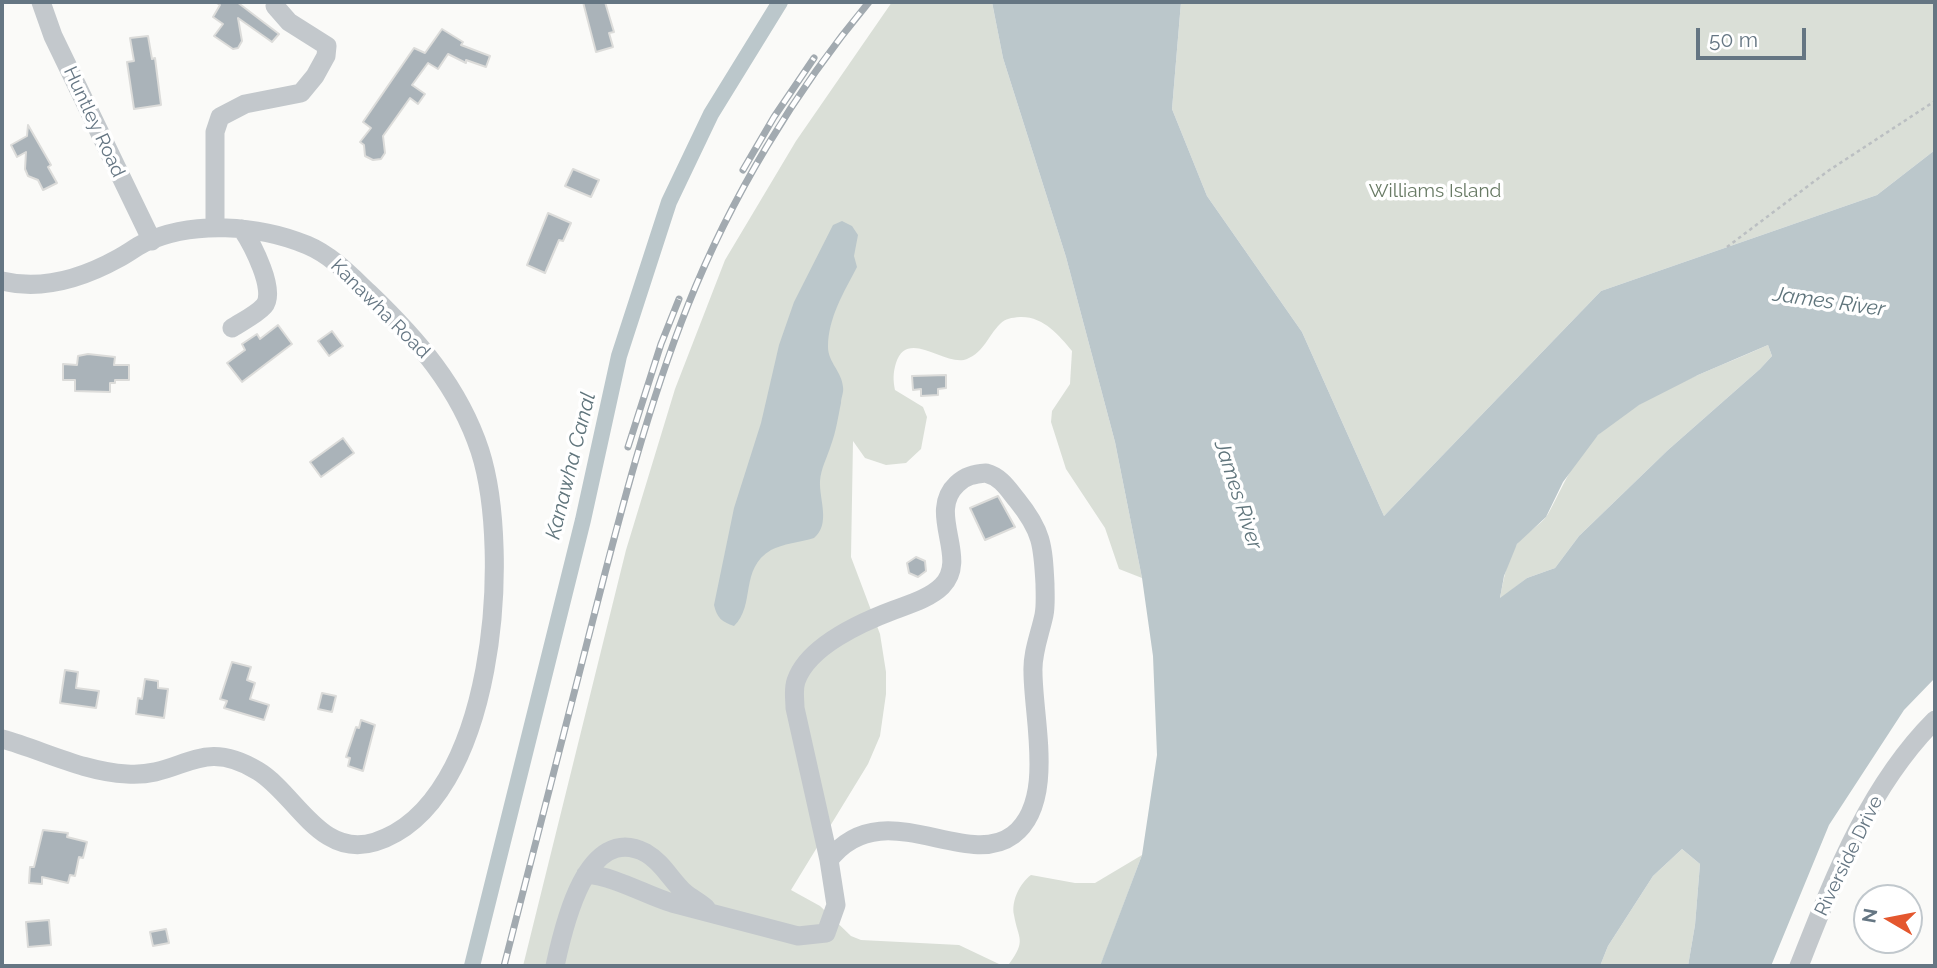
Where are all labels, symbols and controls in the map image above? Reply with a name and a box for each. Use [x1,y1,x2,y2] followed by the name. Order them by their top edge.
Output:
[1699,14,1809,58] scale bar
[1709,27,1758,52] text: 50 m
[58,63,130,181] street label: Huntley Road
[1369,180,1501,202] park label: Williams Island
[326,255,434,363] street label: Kanawha Road
[1771,282,1887,322] water label: James River
[541,390,601,542] water label: Kanawha Canal
[1209,437,1267,553] water label: James River
[1810,792,1888,920] street label: Riverside Drive
[1853,884,1923,954] north arrow
[1857,907,1881,925] text: N

